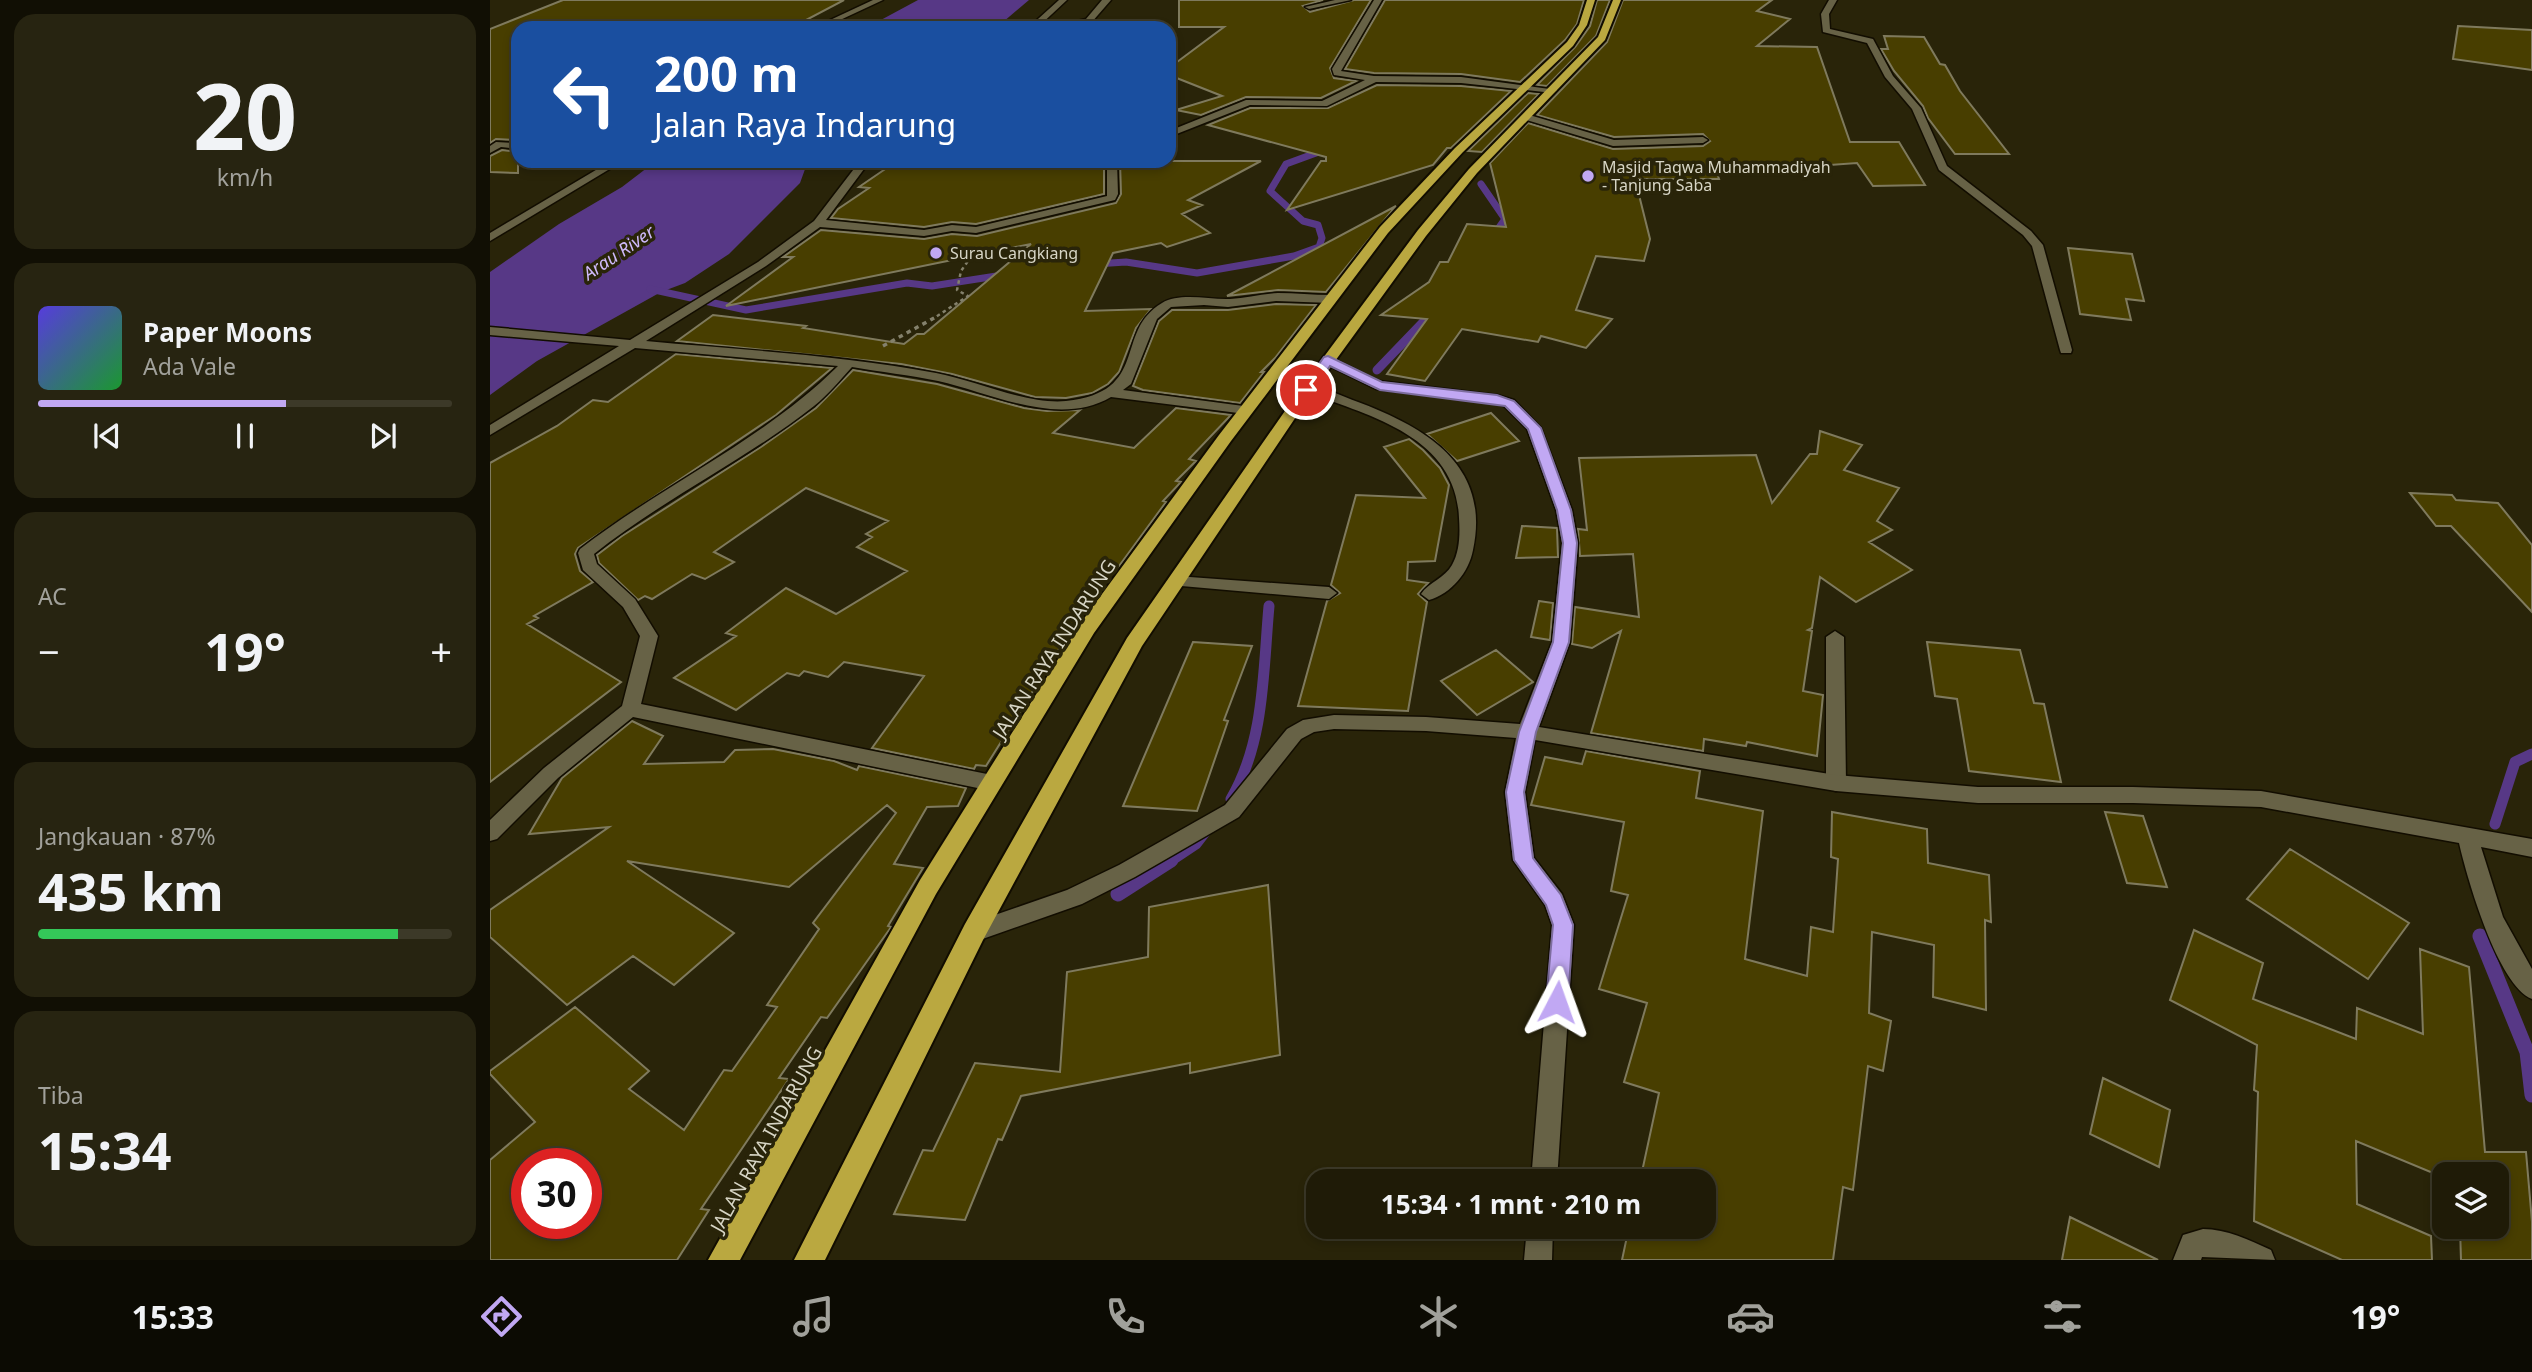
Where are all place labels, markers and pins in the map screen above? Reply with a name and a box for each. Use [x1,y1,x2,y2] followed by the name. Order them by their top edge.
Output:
[1602,156,1831,196] place label: Masjid Taqwa Muhammadiyah - Tanjung Saba
[1580,168,1596,184] marker: Masjid Taqwa Muhammadiyah - Tanjung Saba
[950,242,1078,264] place label: Surau Cangkiang
[928,245,944,261] marker: Surau Cangkiang
[1276,360,1336,420] pin

